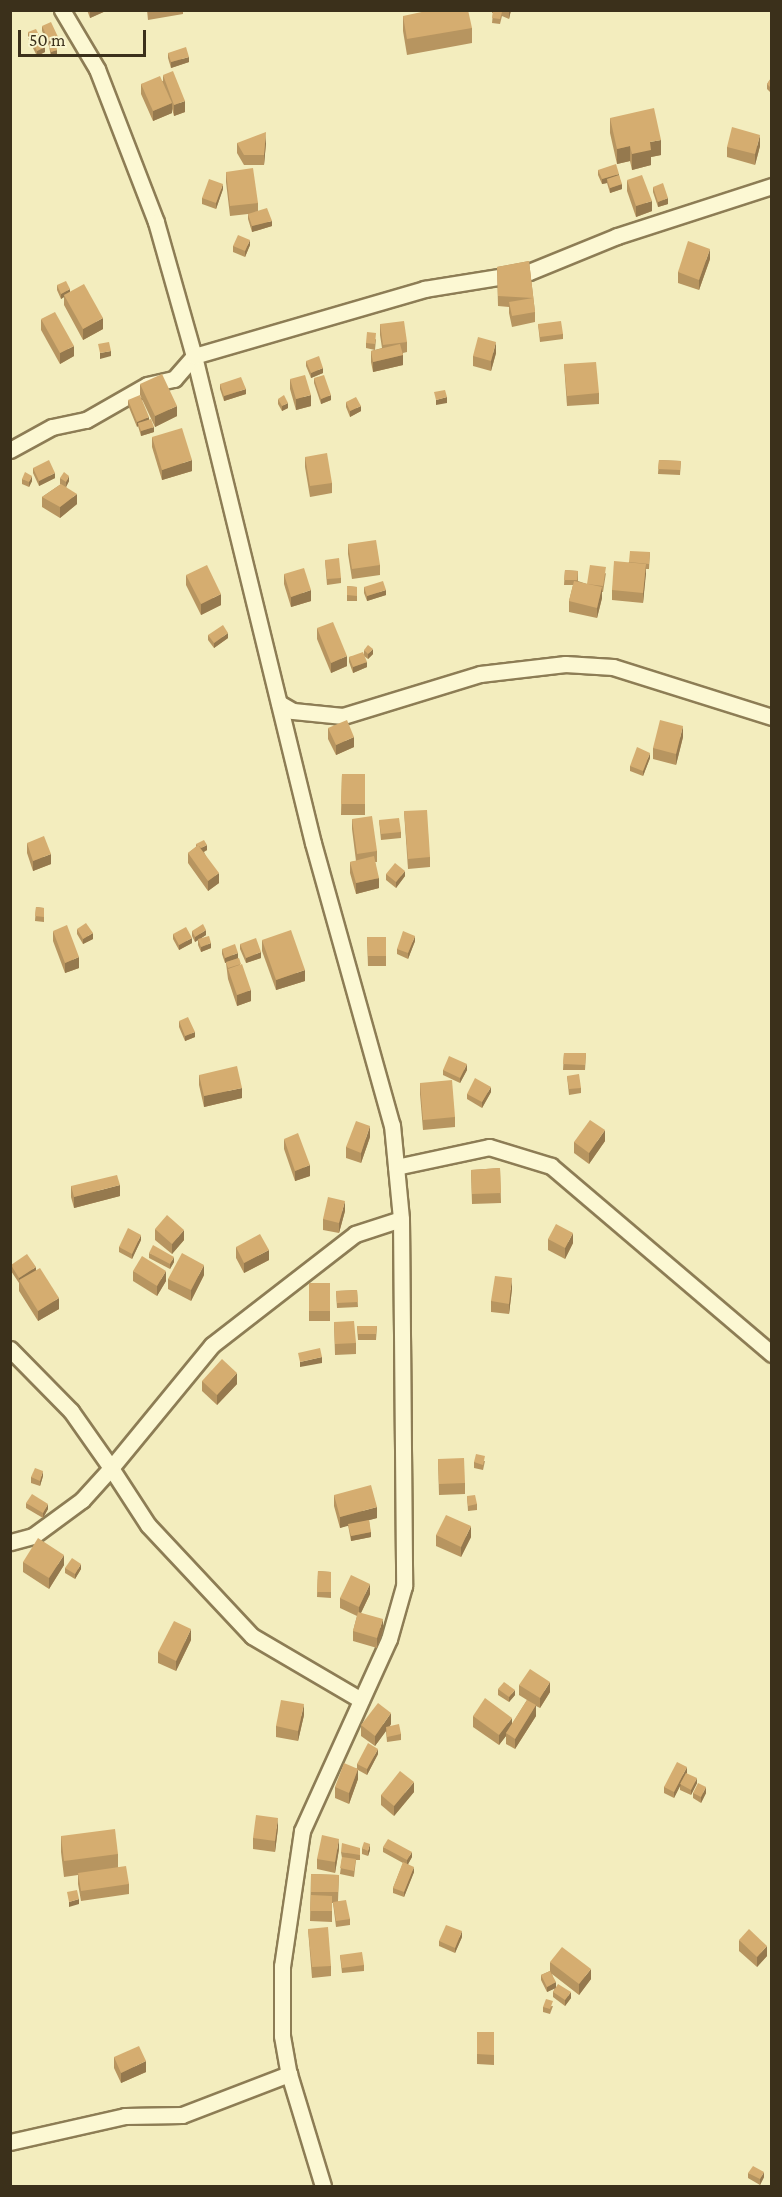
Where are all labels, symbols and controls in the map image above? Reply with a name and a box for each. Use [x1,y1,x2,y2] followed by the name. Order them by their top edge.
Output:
[21,18,148,56] scale bar
[29,30,66,50] text: 50 m

